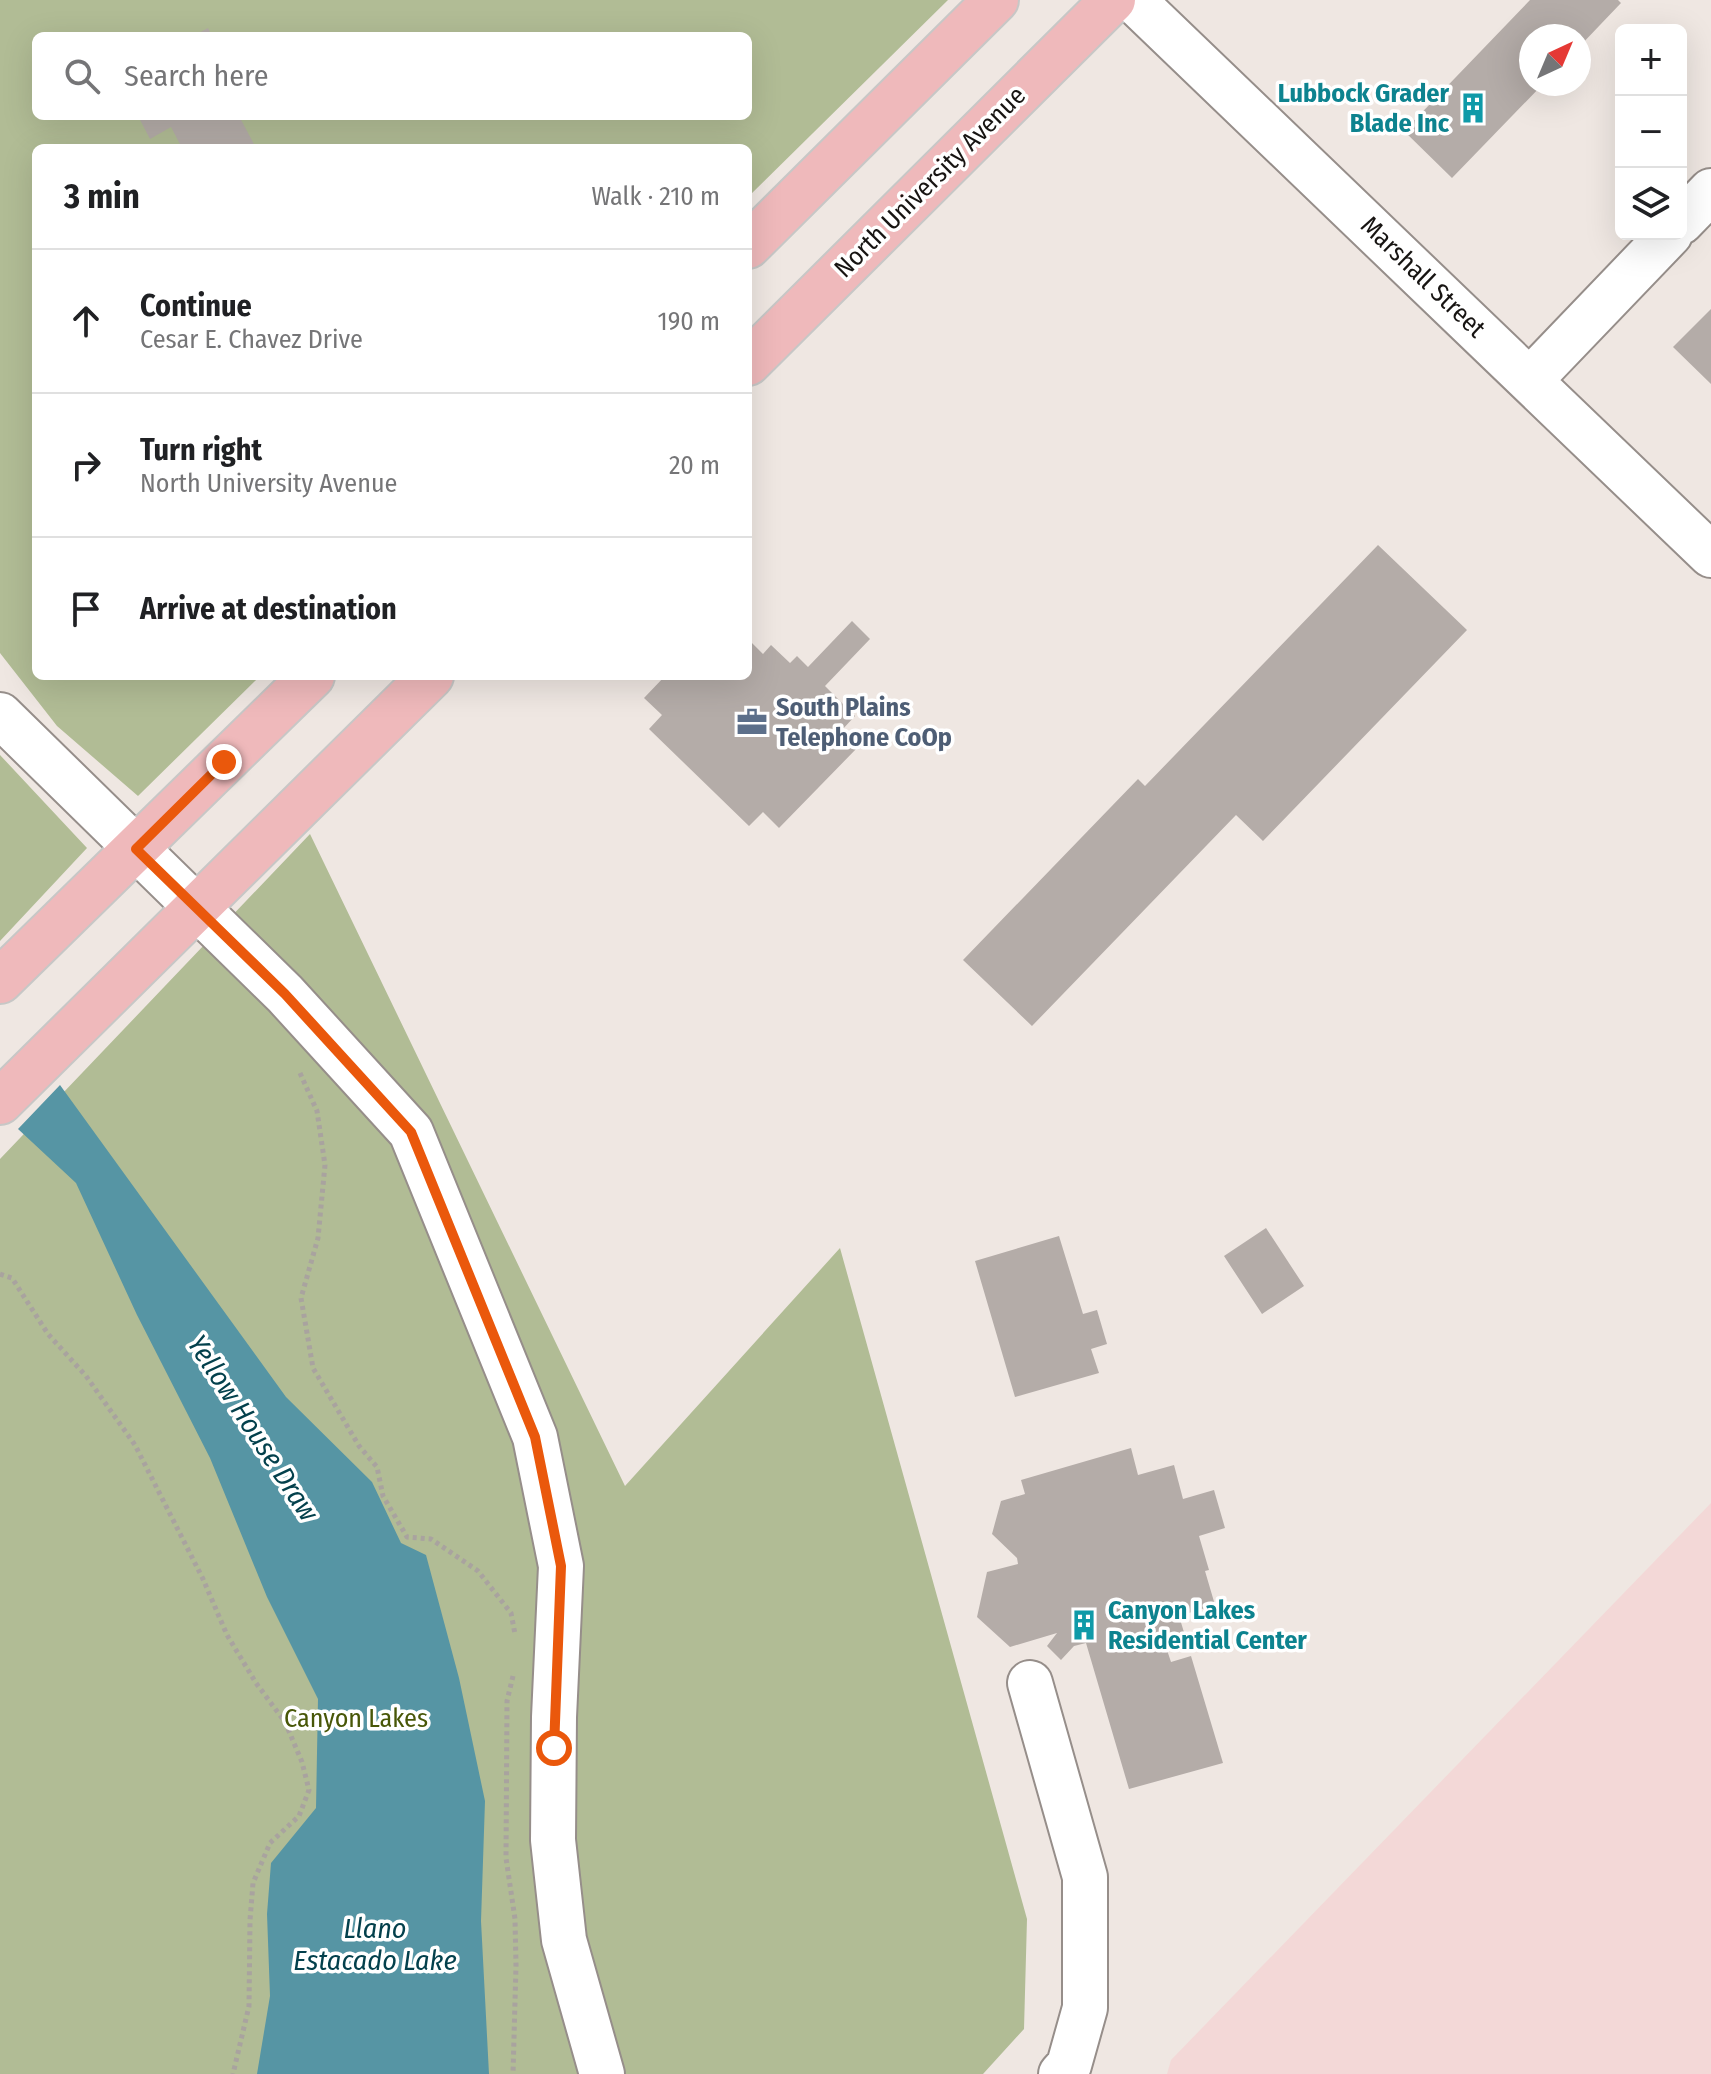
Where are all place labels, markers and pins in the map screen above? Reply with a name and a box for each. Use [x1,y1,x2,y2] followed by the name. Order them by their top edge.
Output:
[1278,78,1450,139] place label: Lubbock Grader Blade Inc
[1456,91,1490,125] building icon: Lubbock Grader Blade Inc
[776,692,952,753] place label: South Plains Telephone CoOp
[735,705,769,739] office icon: South Plains Telephone CoOp
[1108,1595,1307,1656] place label: Canyon Lakes Residential Center
[1067,1608,1101,1642] building icon: Canyon Lakes Residential Center

